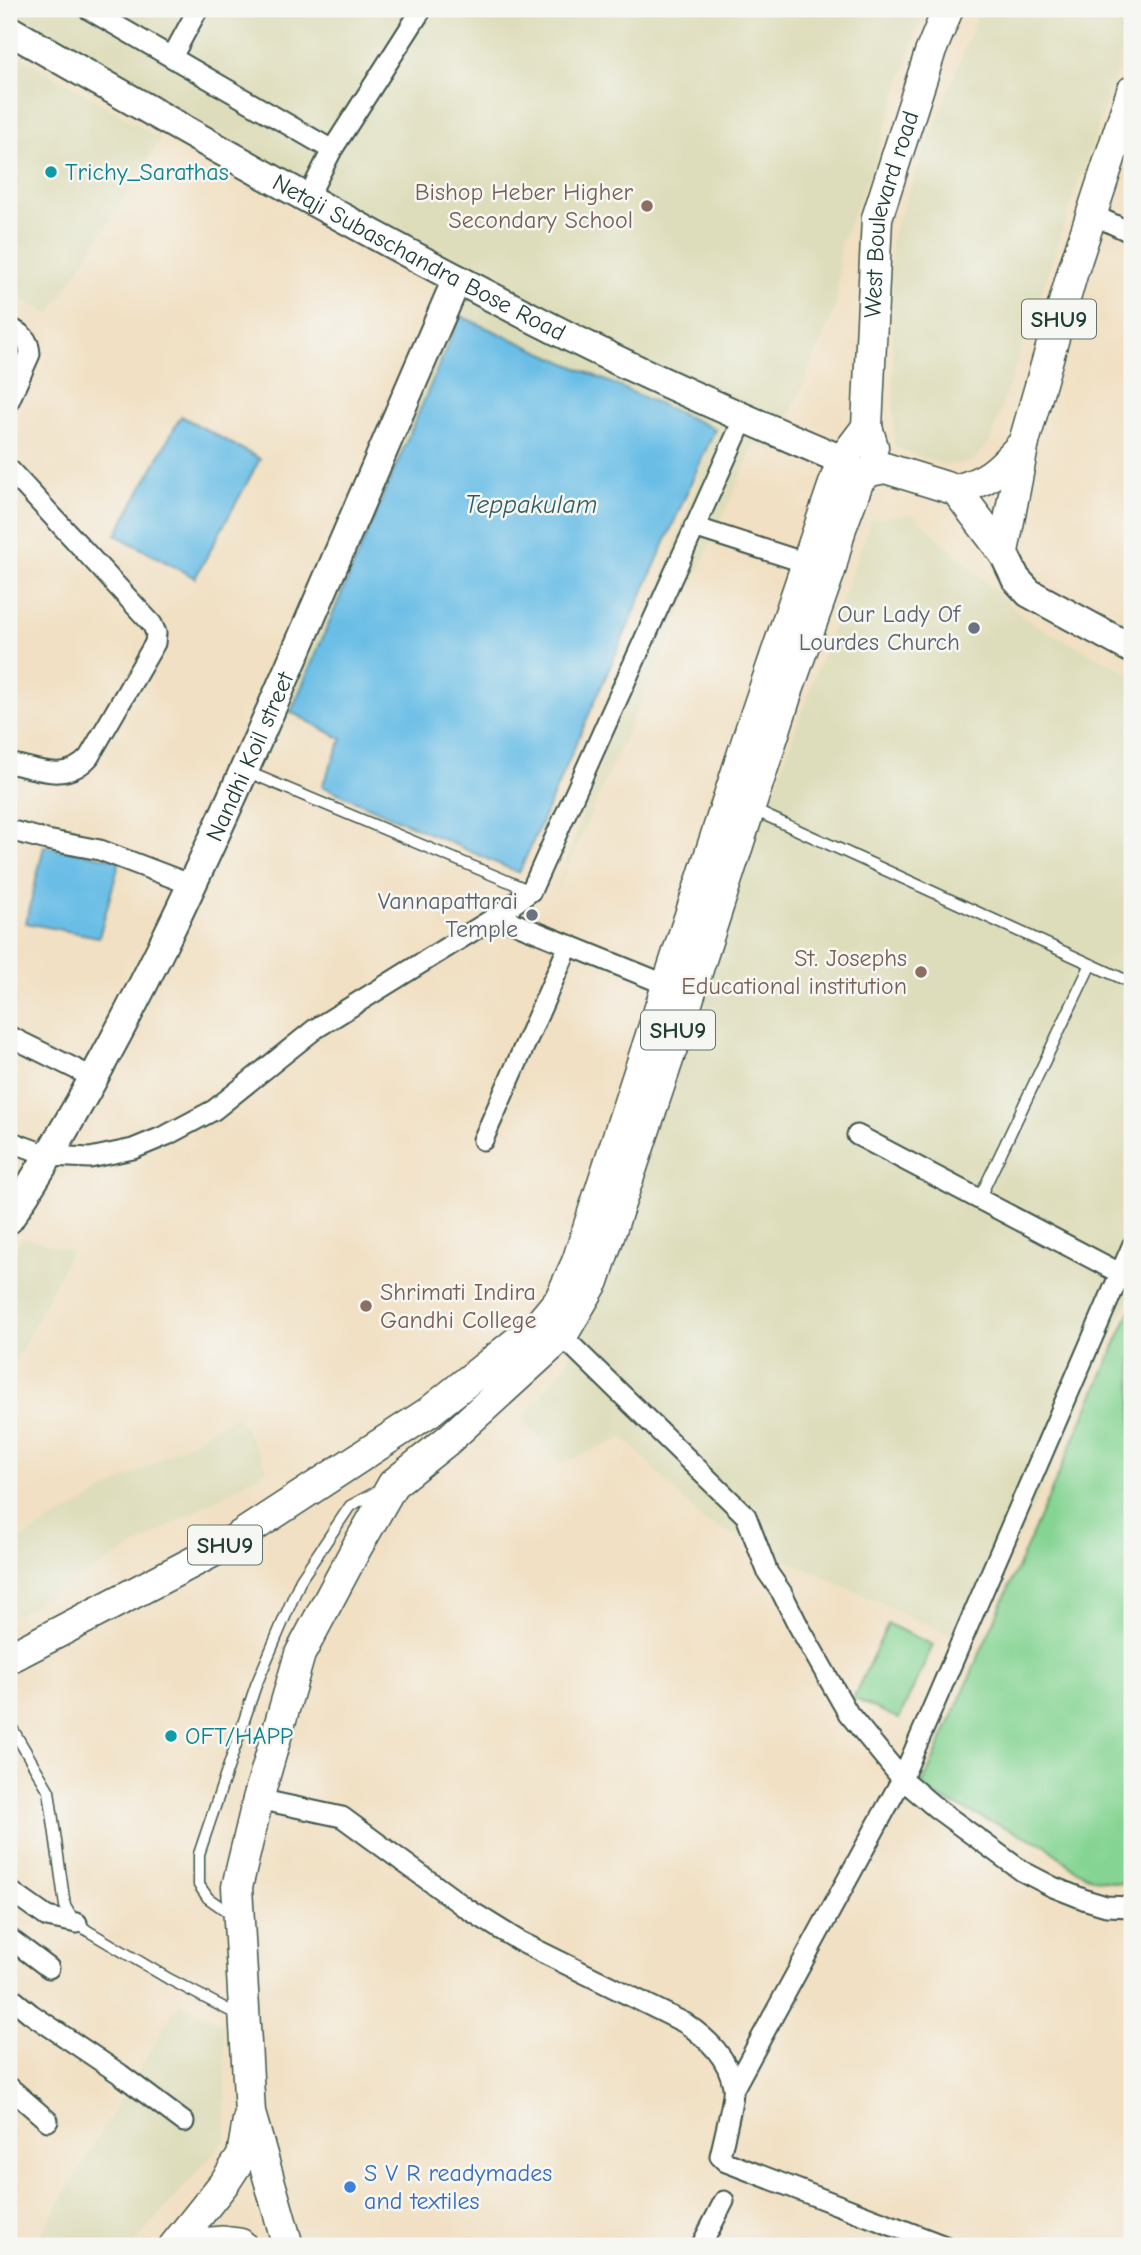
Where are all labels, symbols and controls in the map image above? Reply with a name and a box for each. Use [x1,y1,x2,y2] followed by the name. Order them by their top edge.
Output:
[858,107,925,319] street label: West Boulevard road
[65,158,229,186] place label: Trichy_Sarathas
[43,164,59,180] marker: Trichy_Sarathas
[268,168,570,347] street label: Netaji Subaschandra Bose Road
[415,178,633,234] place label: Bishop Heber Higher Secondary School
[639,198,655,214] marker: Bishop Heber Higher Secondary School
[1022,300,1096,338] road number: SHU9
[465,490,597,520] water label: Teppakulam
[799,600,961,656] place label: Our Lady Of Lourdes Church
[966,620,982,636] marker: Our Lady Of Lourdes Church
[200,667,300,846] street label: Nandhi Koil street
[378,887,518,943] place label: Vannapattarai Temple
[524,907,540,923] marker: Vannapattarai Temple
[681,944,907,1000] place label: St. Josephs Educational institution
[913,964,929,980] marker: St. Josephs Educational institution
[641,1010,715,1050] road number: SHU9
[380,1278,537,1334] place label: Shrimati Indira Gandhi College
[358,1298,374,1314] marker: Shrimati Indira Gandhi College
[188,1526,262,1564] road number: SHU9
[185,1722,293,1750] place label: OFT/HAPP
[163,1728,179,1744] marker: OFT/HAPP
[364,2159,552,2215] place label: S V R readymades and textiles
[342,2179,358,2195] marker: S V R readymades and textiles

